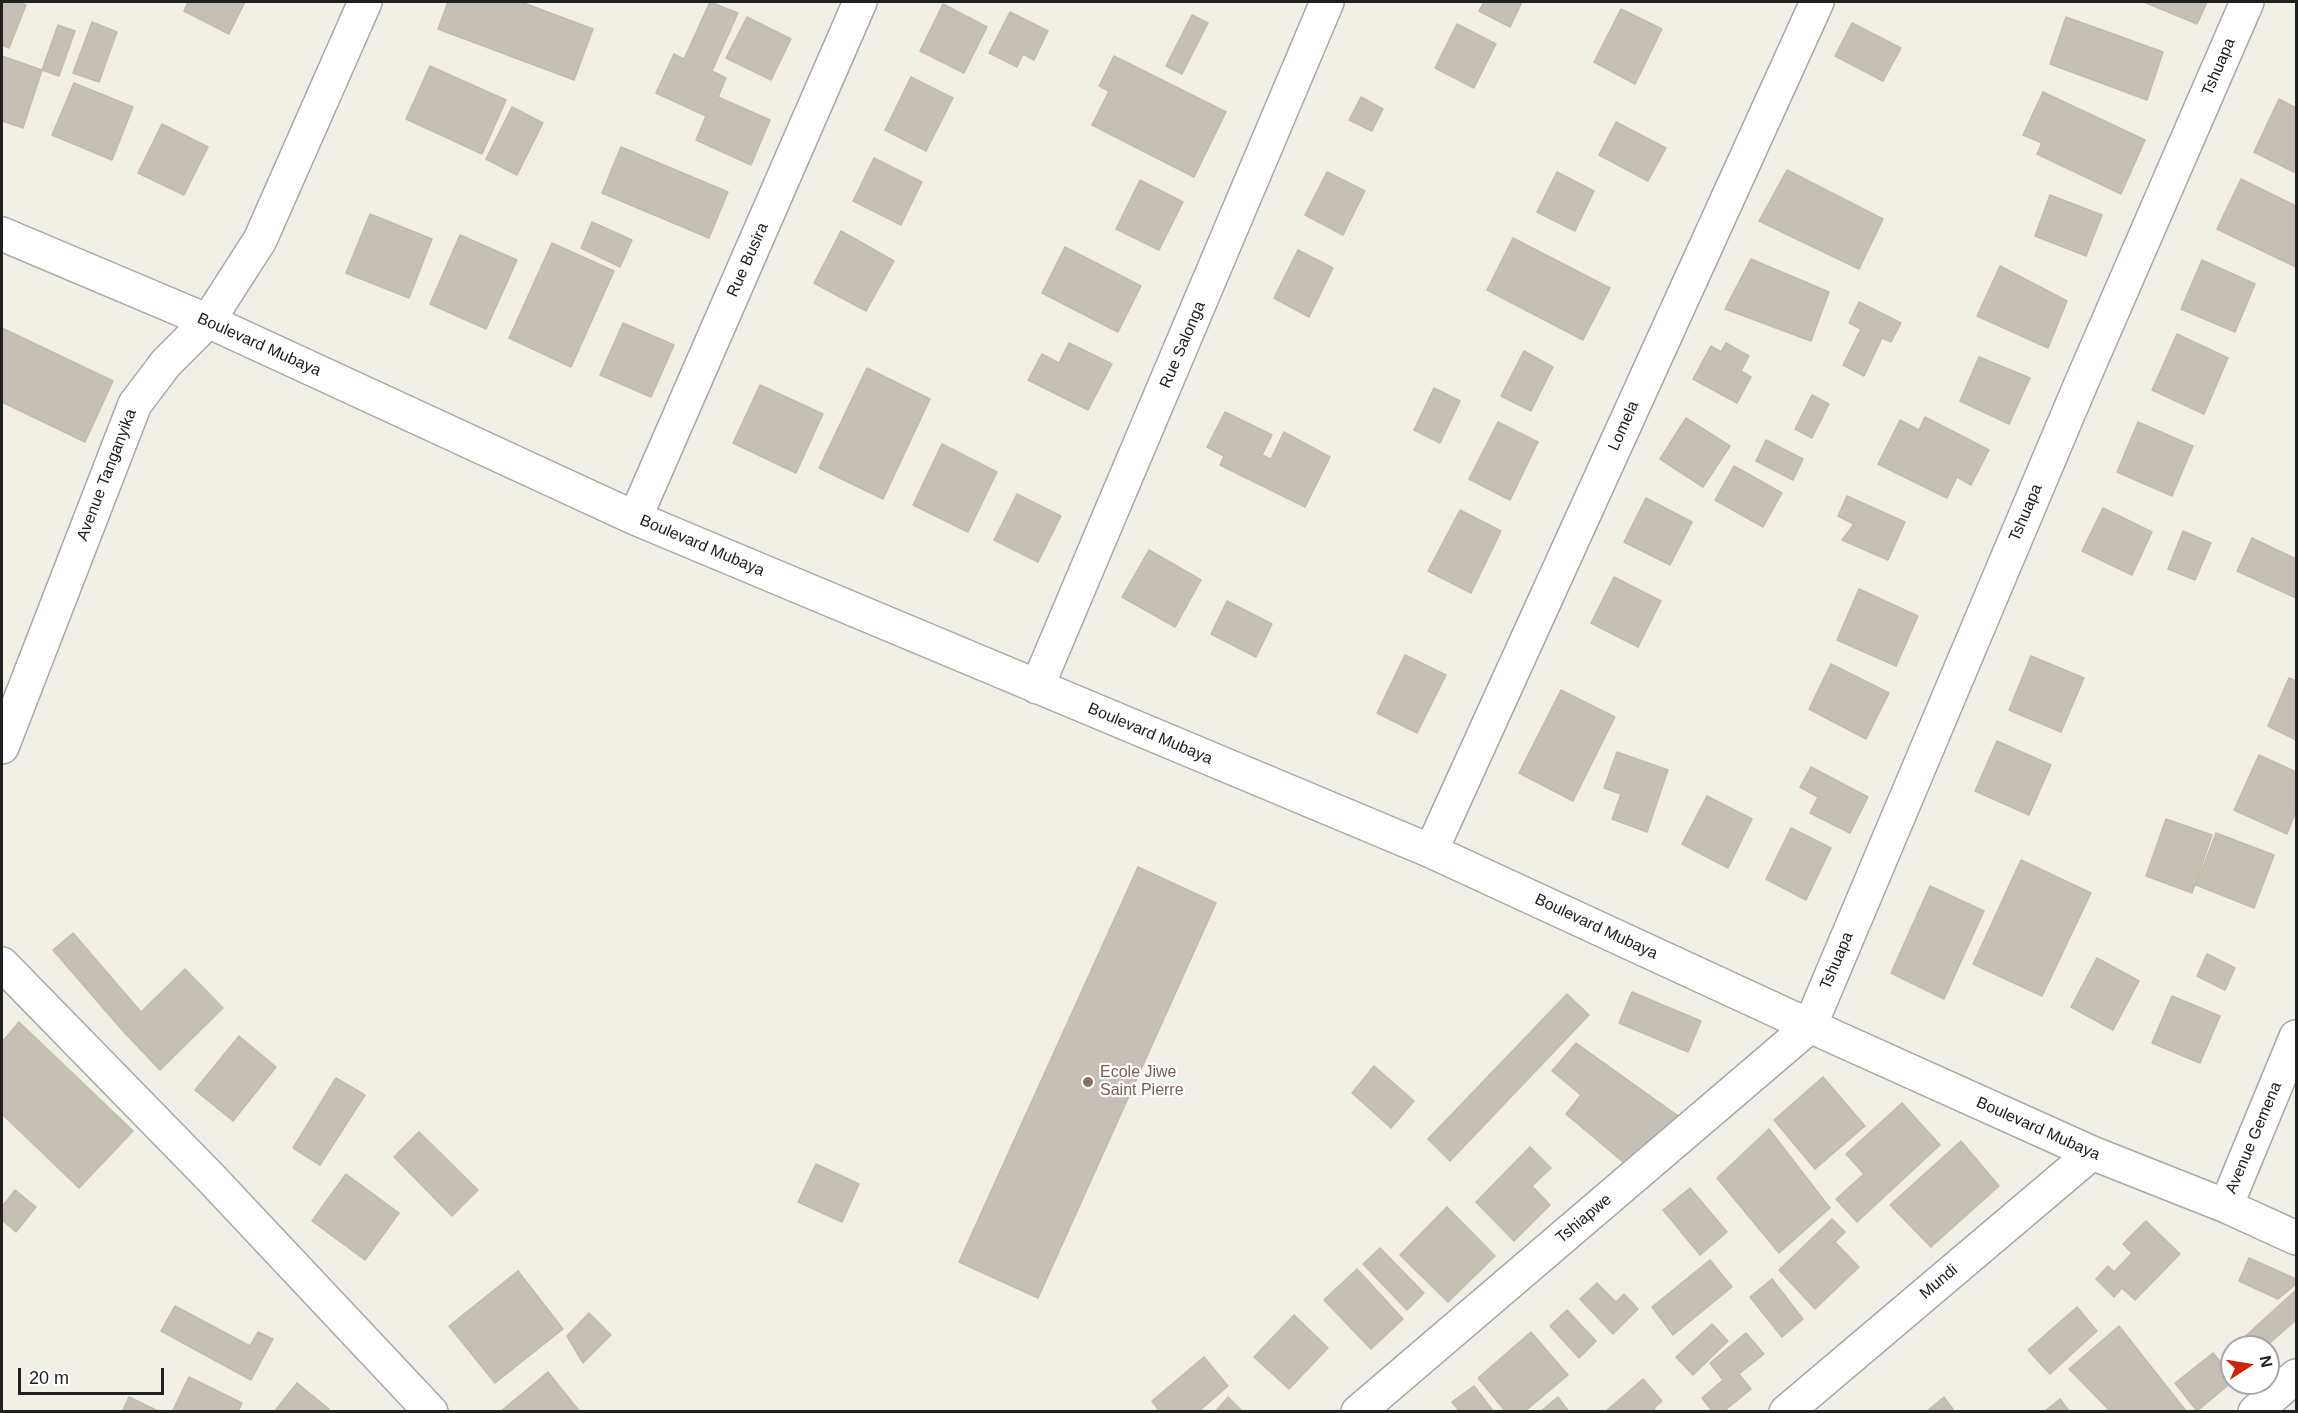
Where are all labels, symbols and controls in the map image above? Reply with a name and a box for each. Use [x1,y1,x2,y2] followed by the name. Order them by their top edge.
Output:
[2198,35,2240,99] street label: Tshuapa
[723,220,773,300] street label: Rue Busira
[1156,299,1210,391] street label: Rue Salonga
[194,309,324,381] street label: Boulevard Mubaya
[1605,398,1643,454] street label: Lomela
[73,407,141,543] street label: Avenue Tanganyika
[2005,481,2047,545] street label: Tshuapa
[637,511,767,581] street label: Boulevard Mubaya
[1085,699,1215,769] street label: Boulevard Mubaya
[1531,890,1661,964] street label: Boulevard Mubaya
[1816,929,1858,993] street label: Tshuapa
[1100,1063,1184,1101] place label: Ecole Jiwe Saint Pierre
[1081,1075,1095,1089] marker: Ecole Jiwe Saint Pierre
[2222,1079,2286,1197] street label: Avenue Gemena
[1973,1093,2103,1165] street label: Boulevard Mubaya
[1552,1190,1616,1248] street label: Tshiapwe
[1916,1261,1962,1303] street label: Mundi
[2220,1335,2280,1395] north arrow
[2257,1354,2276,1369] text: N
[21,1356,166,1394] scale bar
[29,1368,69,1388] text: 20 m

